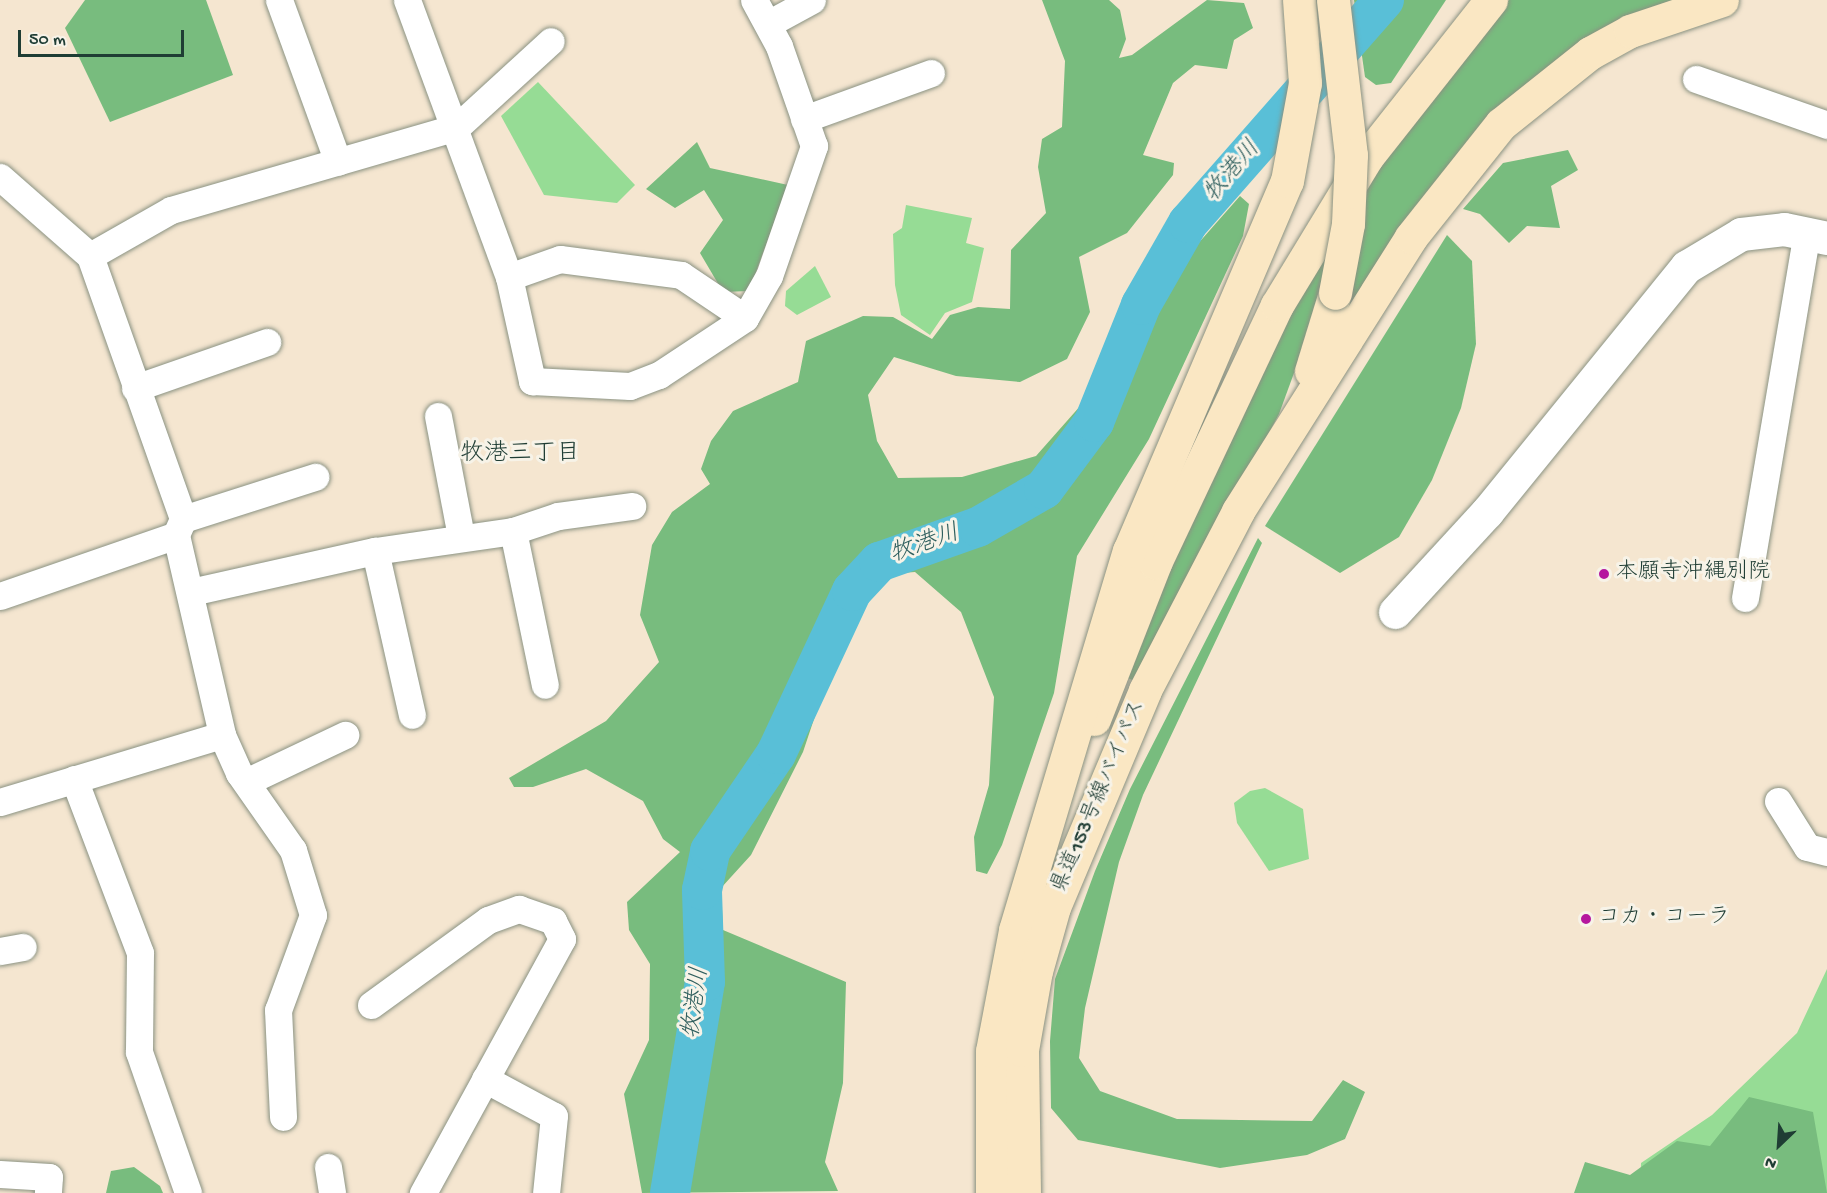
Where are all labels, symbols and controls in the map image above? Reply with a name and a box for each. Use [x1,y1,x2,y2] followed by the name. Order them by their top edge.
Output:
[21,18,188,56] scale bar
[29,30,66,51] text: 50 m
[1199,135,1267,209] water label: 牧港川
[460,441,580,469] district label: 牧港三丁目
[886,520,964,570] water label: 牧港川
[1616,561,1770,587] place label: 本願寺沖縄別院
[1597,567,1611,581] marker: 本願寺沖縄別院
[1047,696,1153,898] street label: 県道153号線バイパス
[1598,906,1730,932] place label: コカ・コーラ
[1579,912,1593,926] marker: コカ・コーラ
[678,965,716,1041] water label: 牧港川
[1749,1115,1809,1175] north arrow
[1762,1151,1780,1173] text: N

